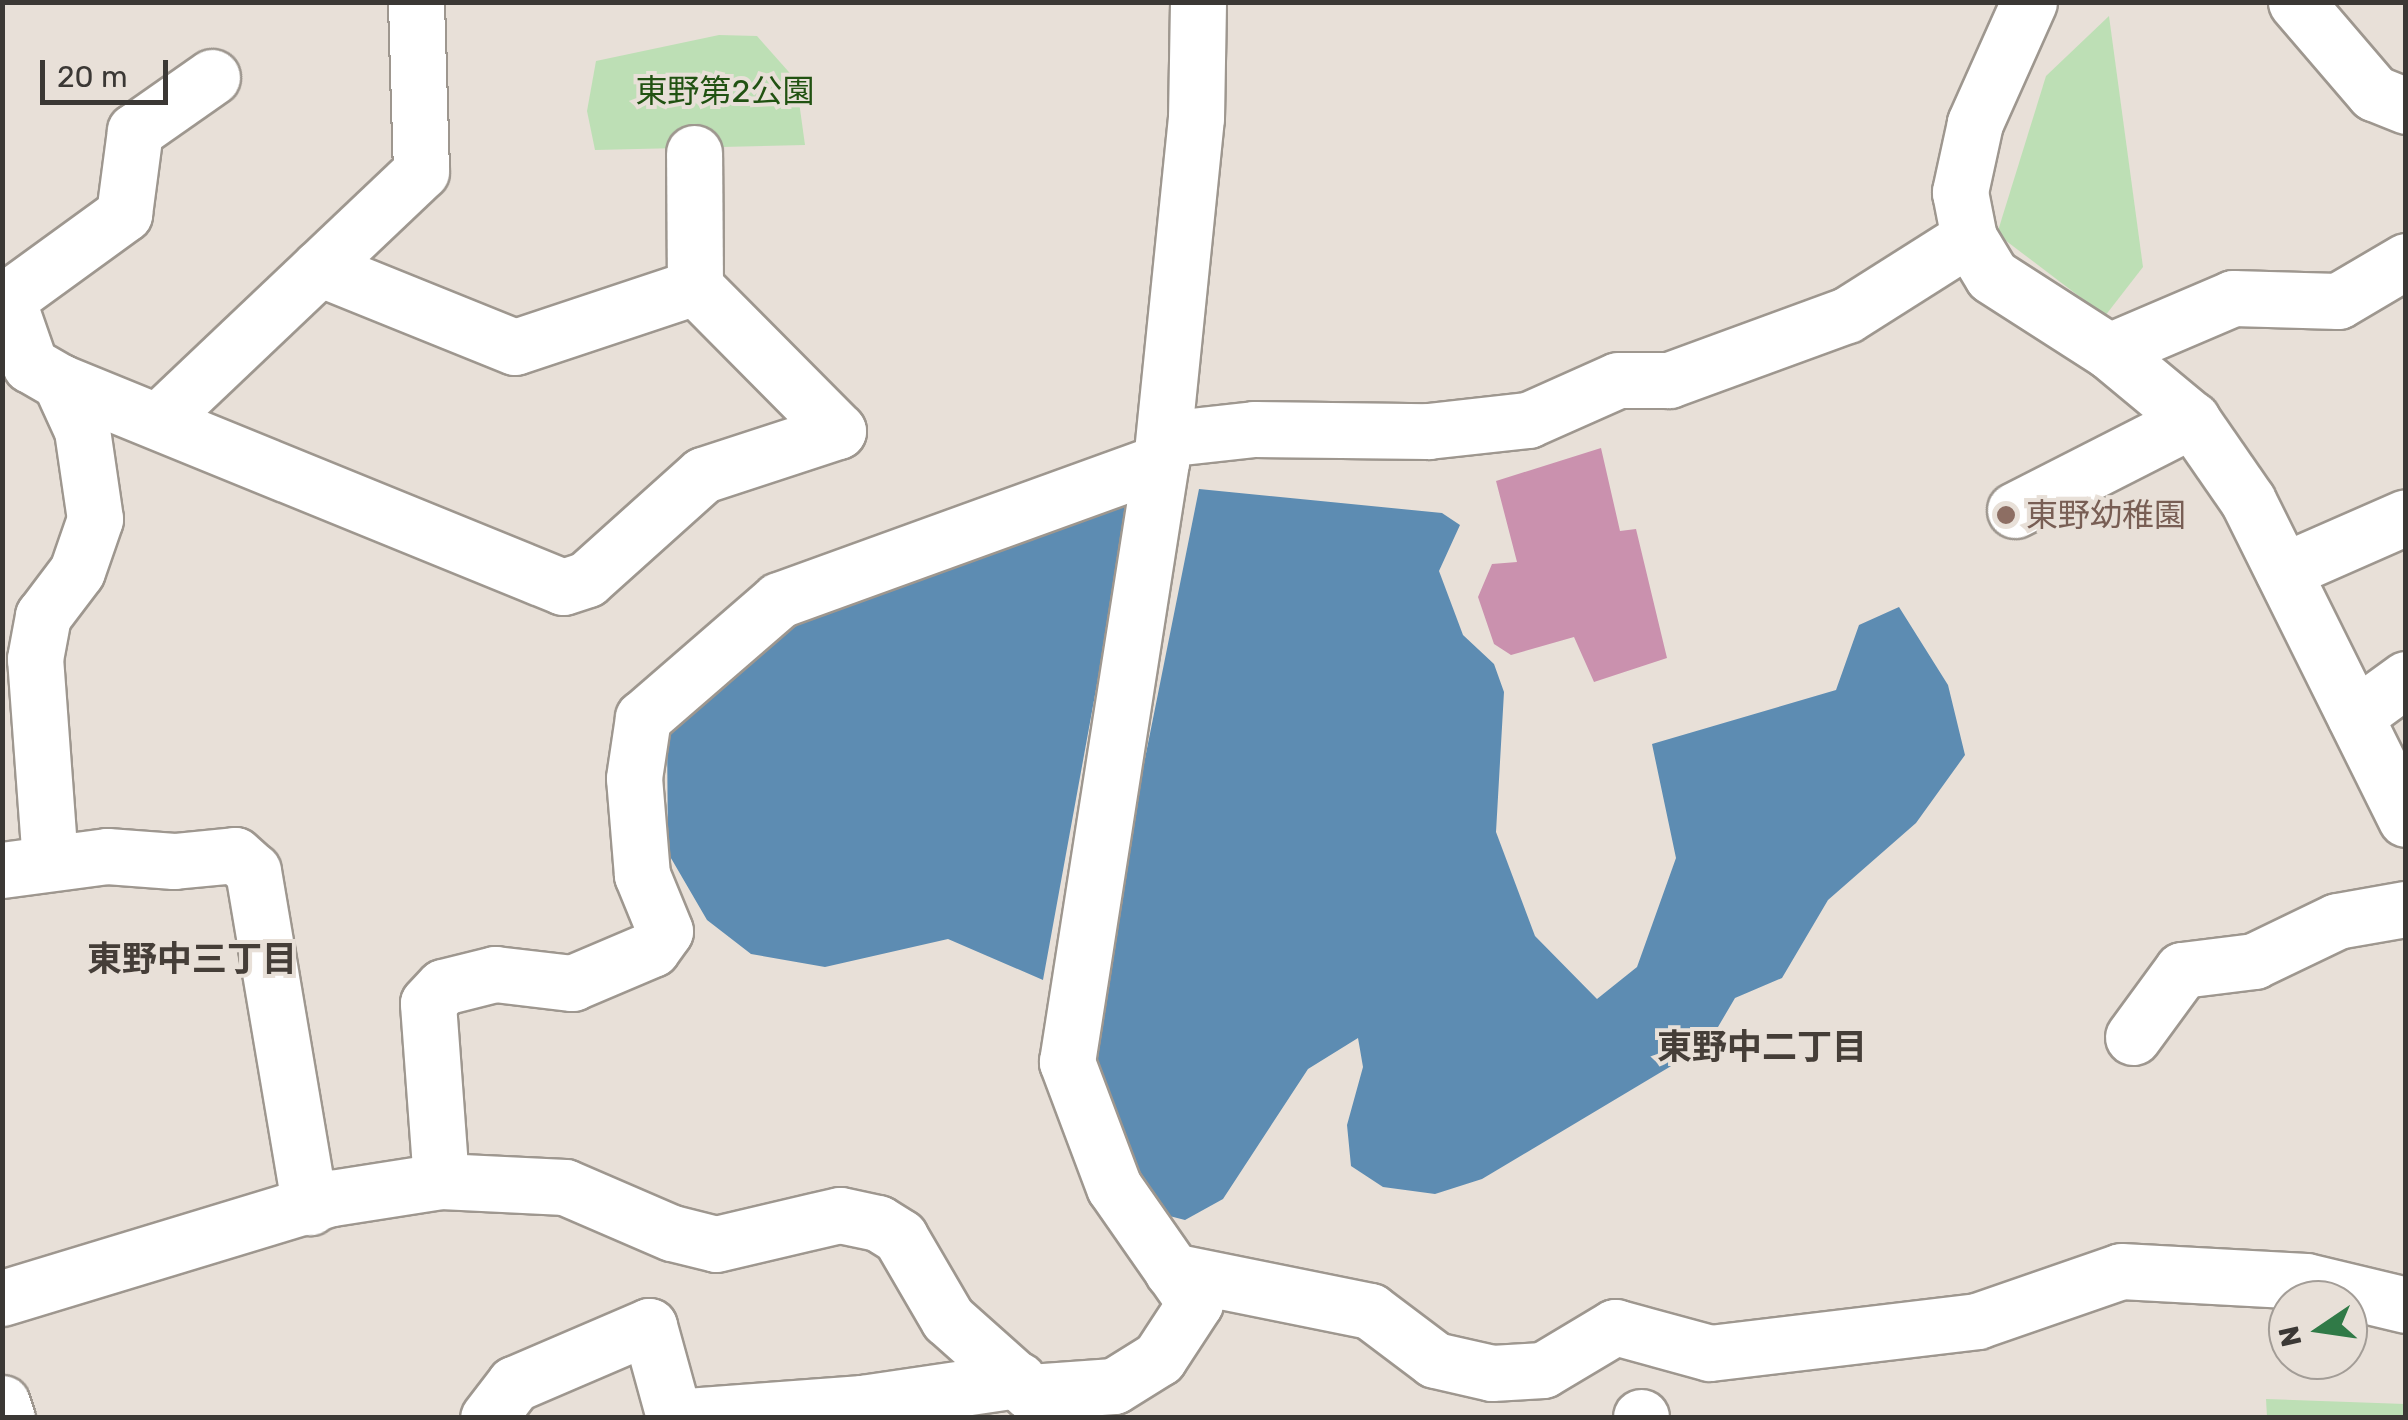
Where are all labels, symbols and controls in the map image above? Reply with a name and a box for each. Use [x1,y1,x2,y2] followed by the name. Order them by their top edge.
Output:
[45,40,172,102] scale bar
[57,59,128,95] text: 20 m
[636,72,814,110] park label: 東野第2公園
[2026,496,2186,534] place label: 東野幼稚園
[1995,504,2017,526] marker: 東野幼稚園
[87,938,297,980] district label: 東野中三丁目
[1657,1026,1867,1068] district label: 東野中二丁目
[2268,1280,2368,1380] north arrow
[2272,1323,2309,1350] text: N

